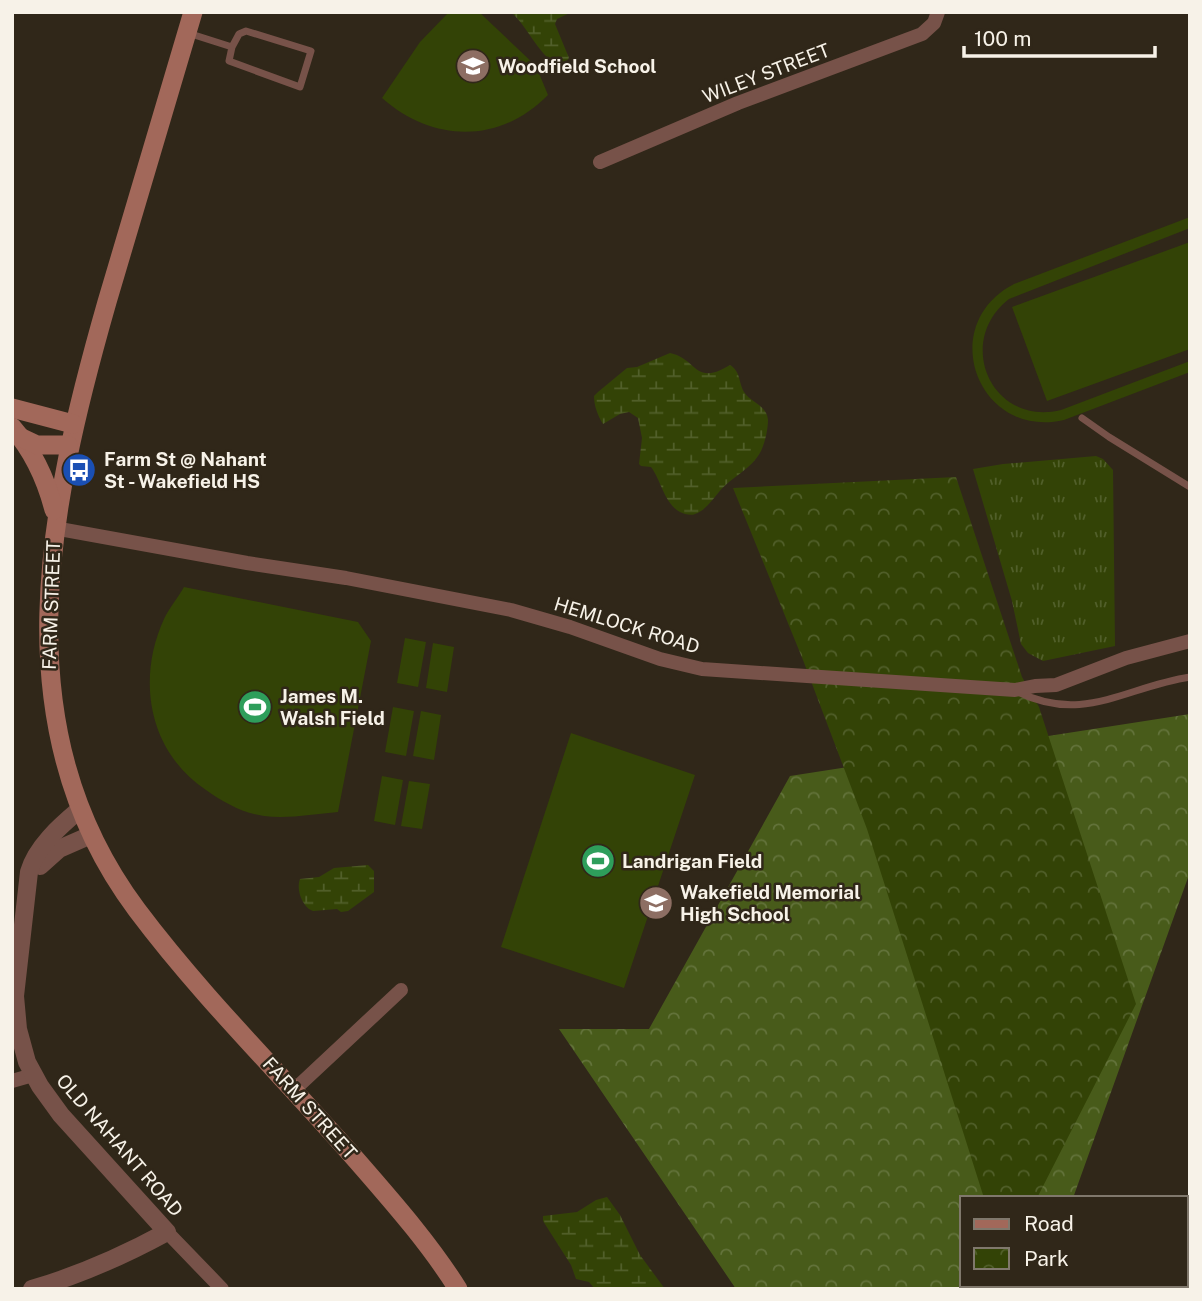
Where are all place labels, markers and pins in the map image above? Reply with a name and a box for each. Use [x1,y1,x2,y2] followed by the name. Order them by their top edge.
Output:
[454,47,492,85] school or university icon: Woodfield School
[498,55,657,77] place label: Woodfield School
[104,448,267,492] place label: Farm St @ Nahant St - Wakefield HS
[60,451,98,489] bus stop icon: Farm St @ Nahant St - Wakefield HS
[280,685,385,729] place label: James M. Walsh Field
[236,688,274,726] sports icon: James M. Walsh Field
[579,842,617,880] sports icon: Landrigan Field
[622,850,762,872] place label: Landrigan Field
[680,881,860,925] place label: Wakefield Memorial High School
[637,884,675,922] school or university icon: Wakefield Memorial High School

